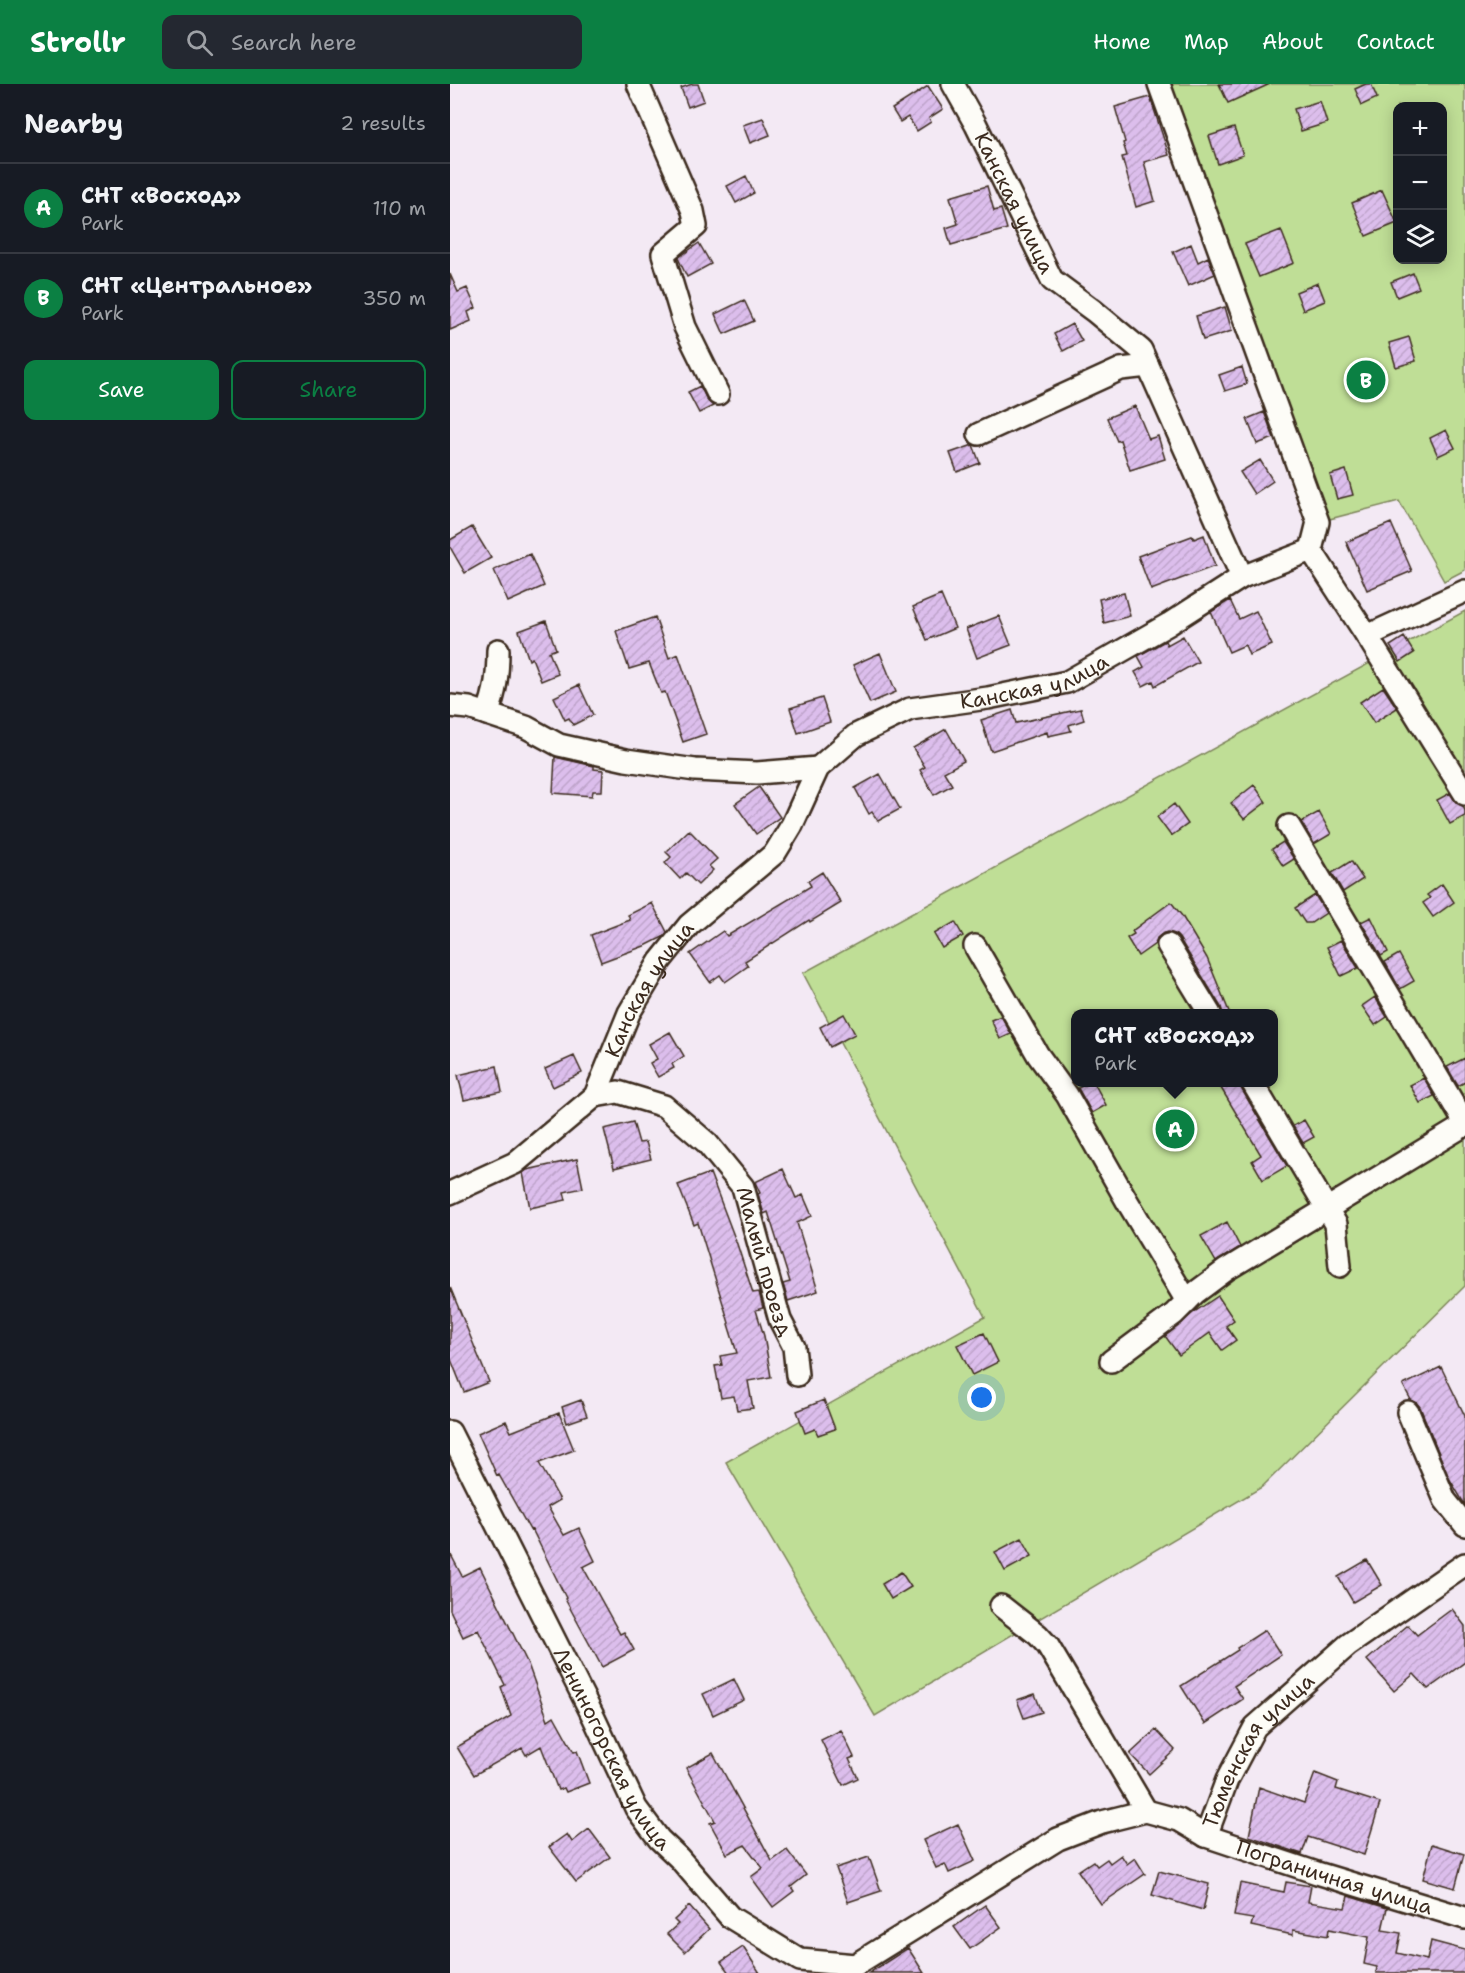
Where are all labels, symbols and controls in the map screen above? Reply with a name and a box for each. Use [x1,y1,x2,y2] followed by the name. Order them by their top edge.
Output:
[162,15,582,69] search box
[30,23,126,61] text: Strollr
[183,26,216,59] icon: search
[231,28,357,57] text: Search here
[1093,28,1151,56] text: Home
[1184,28,1229,56] text: Map
[1262,28,1323,56] text: About
[1356,28,1435,56] text: Contact
[1393,102,1447,264] map controls
[1393,102,1447,156] button: +
[24,106,123,141] text: Nearby
[340,110,426,136] text: 2 results
[968,128,1061,279] street label: Канская улица
[1393,156,1447,210] button: −
[81,181,241,210] text: СНТ «Восход»
[36,195,51,221] text: A
[372,195,426,221] text: 110 m
[81,210,124,236] text: Park
[1393,210,1447,264] button: layers
[81,271,312,300] text: СНТ «Центральное»
[37,285,50,311] text: B
[362,285,426,311] text: 350 m
[81,300,124,326] text: Park
[1346,358,1386,402] pin: B
[24,360,219,420] button: Save
[231,360,426,420] button: Share
[958,647,1114,716] street label: Канская улица
[598,916,700,1062] street label: Канская улица
[1071,1009,1278,1087] popup
[1094,1021,1255,1050] text: СНТ «Восход»
[1094,1050,1137,1076] text: Park
[1156,1106,1194,1152] pin: A
[730,1183,800,1340] street label: Малый проезд
[967,1383,996,1412] your location
[547,1643,676,1857] street label: Лениногорская улица
[1196,1667,1320,1832] street label: Тюменская улица
[1233,1833,1436,1921] street label: Пограничная улица

